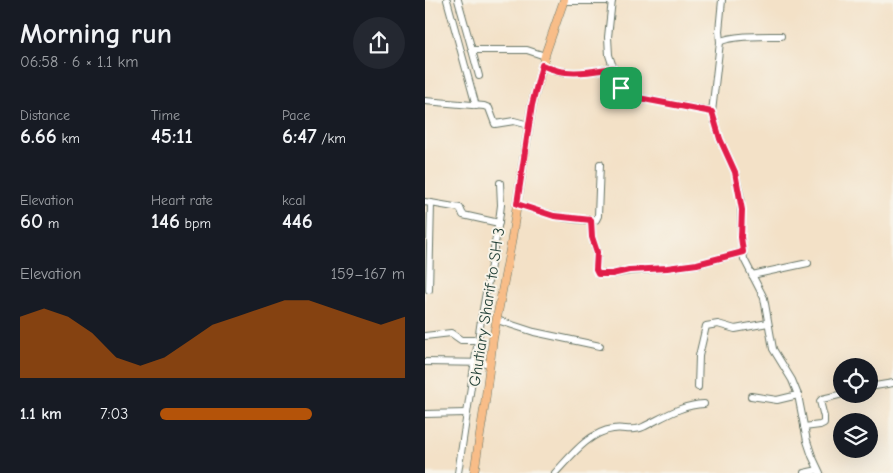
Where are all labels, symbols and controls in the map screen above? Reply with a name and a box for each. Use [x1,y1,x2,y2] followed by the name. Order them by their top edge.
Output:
[353,17,405,69] button: share
[20,18,172,50] text: Morning run
[20,53,139,71] text: 06:58 · 6 × 1.1 km
[600,67,642,109] pin
[607,74,635,102] icon: arrive
[20,107,70,124] text: Distance
[151,107,180,124] text: Time
[282,107,310,124] text: Pace
[20,124,57,148] text: 6.66
[151,124,193,148] text: 45:11
[282,124,317,148] text: 6:47
[57,130,80,147] text: km
[317,130,346,147] text: /km
[20,192,74,209] text: Elevation
[151,192,213,209] text: Heart rate
[282,192,306,209] text: kcal
[20,209,43,233] text: 60
[151,209,180,233] text: 146
[282,209,313,233] text: 446
[43,215,59,232] text: m
[180,215,211,232] text: bpm
[466,226,508,388] street label: Ghutiary Sharif to SH 3
[20,265,81,283] text: Elevation
[331,265,405,283] text: 159–167 m
[833,358,878,458] map controls
[833,358,878,403] button: locate
[20,405,62,423] text: 1.1 km
[100,405,128,423] text: 7:03
[833,413,878,458] button: layers

